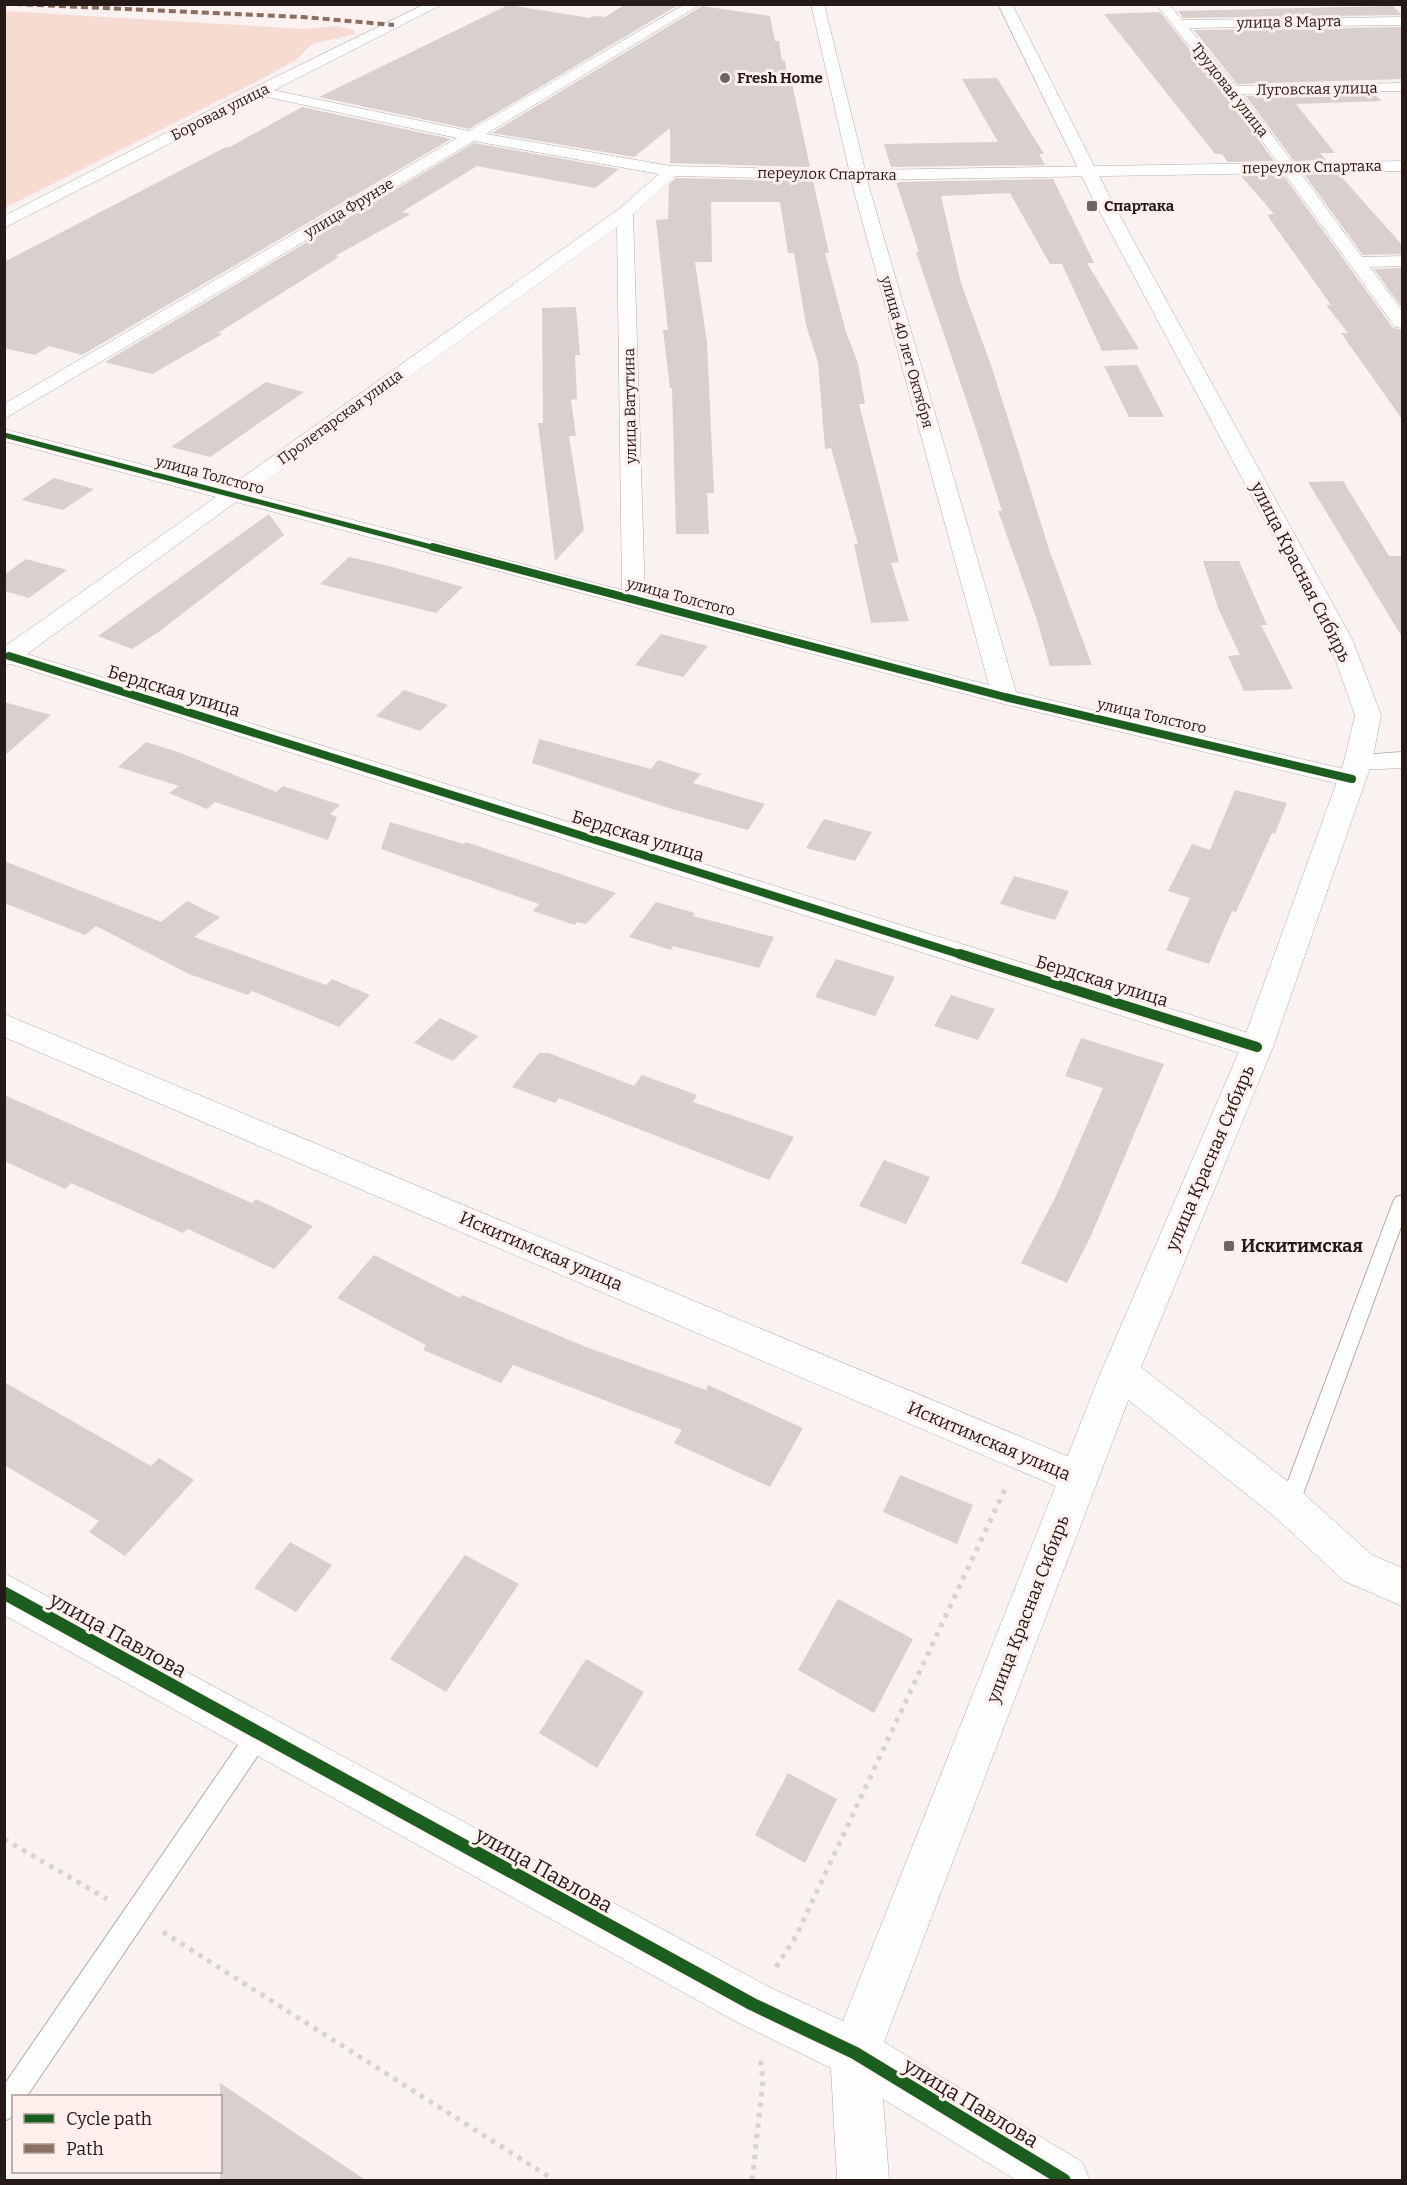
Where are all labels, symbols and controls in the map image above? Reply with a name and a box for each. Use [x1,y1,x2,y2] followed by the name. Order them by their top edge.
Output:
[1236,12,1341,32] street label: улица 8 Марта
[1188,39,1272,141] street label: Трудовая улица
[737,69,823,87] place label: Fresh Home
[718,71,732,85] marker: Fresh Home
[1256,79,1378,99] street label: Луговская улица
[168,80,272,144] street label: Боровая улица
[1242,157,1382,177] street label: переулок Спартака
[757,164,897,184] street label: переулок Спартака
[300,174,397,242] street label: улица Фрунзе
[1104,197,1175,215] place label: Спартака
[1085,199,1099,213] marker: Спартака
[876,273,937,430] street label: улица 40 лет Октября
[620,348,640,465] street label: улица Ватутина
[274,366,406,468] street label: Пролетарская улица
[153,452,266,498] street label: улица Толстого
[1245,477,1356,666] street label: улица Красная Сибирь
[624,574,737,620] street label: улица Толстого
[105,660,243,722] street label: Бердская улица
[1095,694,1208,737] street label: улица Толстого
[569,805,707,867] street label: Бердская улица
[1033,950,1171,1012] street label: Бердская улица
[1161,1062,1259,1255] street label: улица Красная Сибирь
[456,1207,626,1295] street label: Искитимская улица
[1241,1235,1363,1257] place label: Искитимская
[1222,1239,1236,1253] marker: Искитимская
[904,1397,1074,1485] street label: Искитимская улица
[982,1512,1074,1707] street label: улица Красная Сибирь
[44,1586,192,1684] street label: улица Павлова
[470,1821,618,1919] street label: улица Павлова
[898,2052,1044,2154] street label: улица Павлова
[12,2095,222,2173] legend
[66,2108,152,2130] text: Cycle path
[66,2138,104,2160] text: Path

